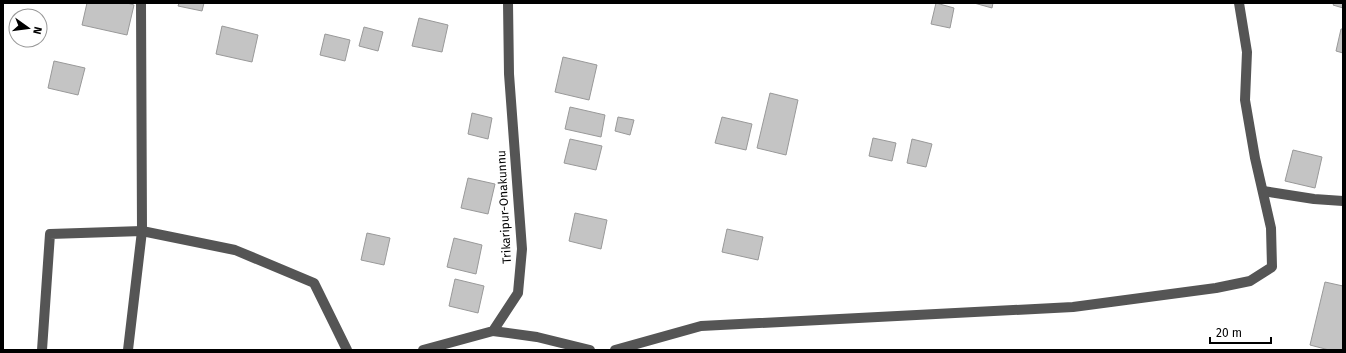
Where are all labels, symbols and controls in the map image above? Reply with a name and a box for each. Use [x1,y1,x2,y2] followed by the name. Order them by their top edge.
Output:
[8,8,48,48] north arrow
[30,25,44,35] text: N
[494,150,514,264] street label: Trikaripur-Onakunnu
[1210,319,1271,345] scale bar
[1216,326,1242,340] text: 20 m

